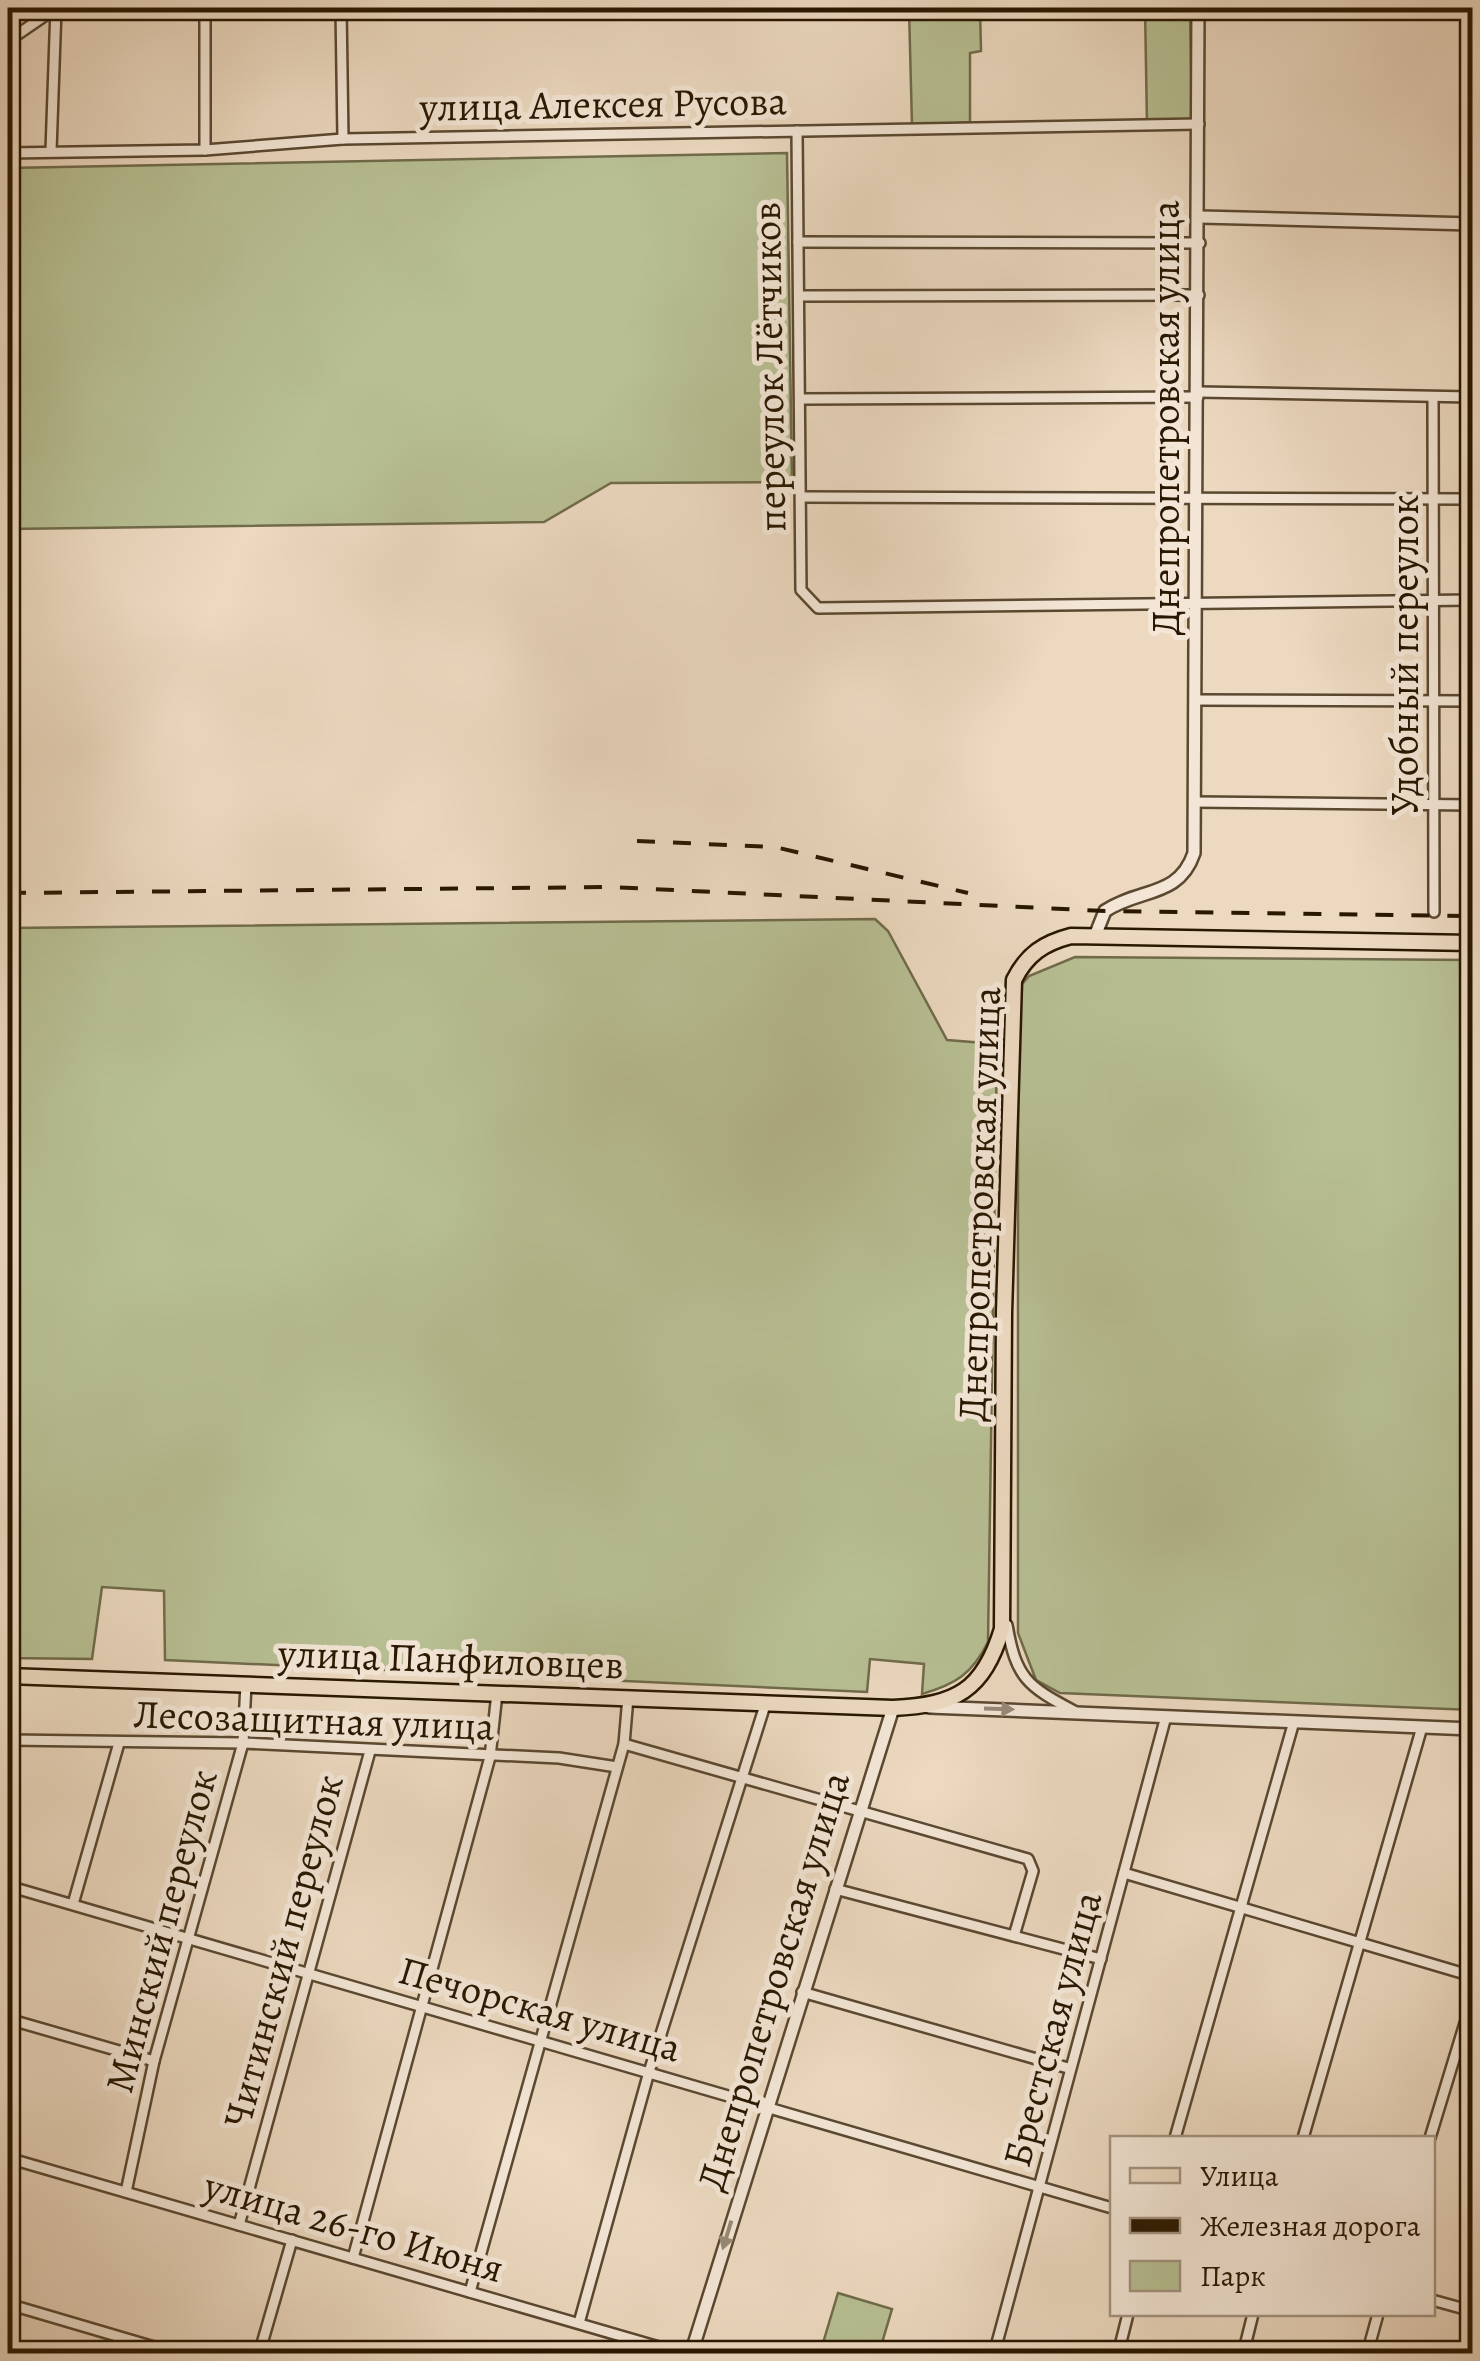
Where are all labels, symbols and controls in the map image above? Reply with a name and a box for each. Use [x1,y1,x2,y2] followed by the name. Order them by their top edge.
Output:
[418,73,788,135] street label: улица Алексея Русова
[1138,200,1193,636] street label: Днепропетровская улица
[739,201,799,533] street label: переулок Лётчиков
[1377,494,1432,816] street label: Удобный переулок
[944,985,1014,1422] street label: Днепропетровская улица
[276,1625,625,1693] street label: улица Панфиловцев
[133,1686,496,1754] street label: Лесозащитная улица
[984,1701,1016,1717] one-way arrow
[91,1763,231,2099] street label: Минский переулок
[683,1764,863,2197] street label: Днепропетровская улица
[209,1768,357,2134] street label: Читинский переулок
[989,1885,1115,2173] street label: Брестская улица
[392,1942,688,2076] street label: Печорская улица
[1110,2136,1435,2316] legend
[1200,2156,1279,2196] text: Улица
[197,2158,510,2296] street label: улица 26-го Июня
[1200,2206,1421,2246] text: Железная дорога
[719,2220,734,2251] one-way arrow
[1200,2256,1266,2296] text: Парк

